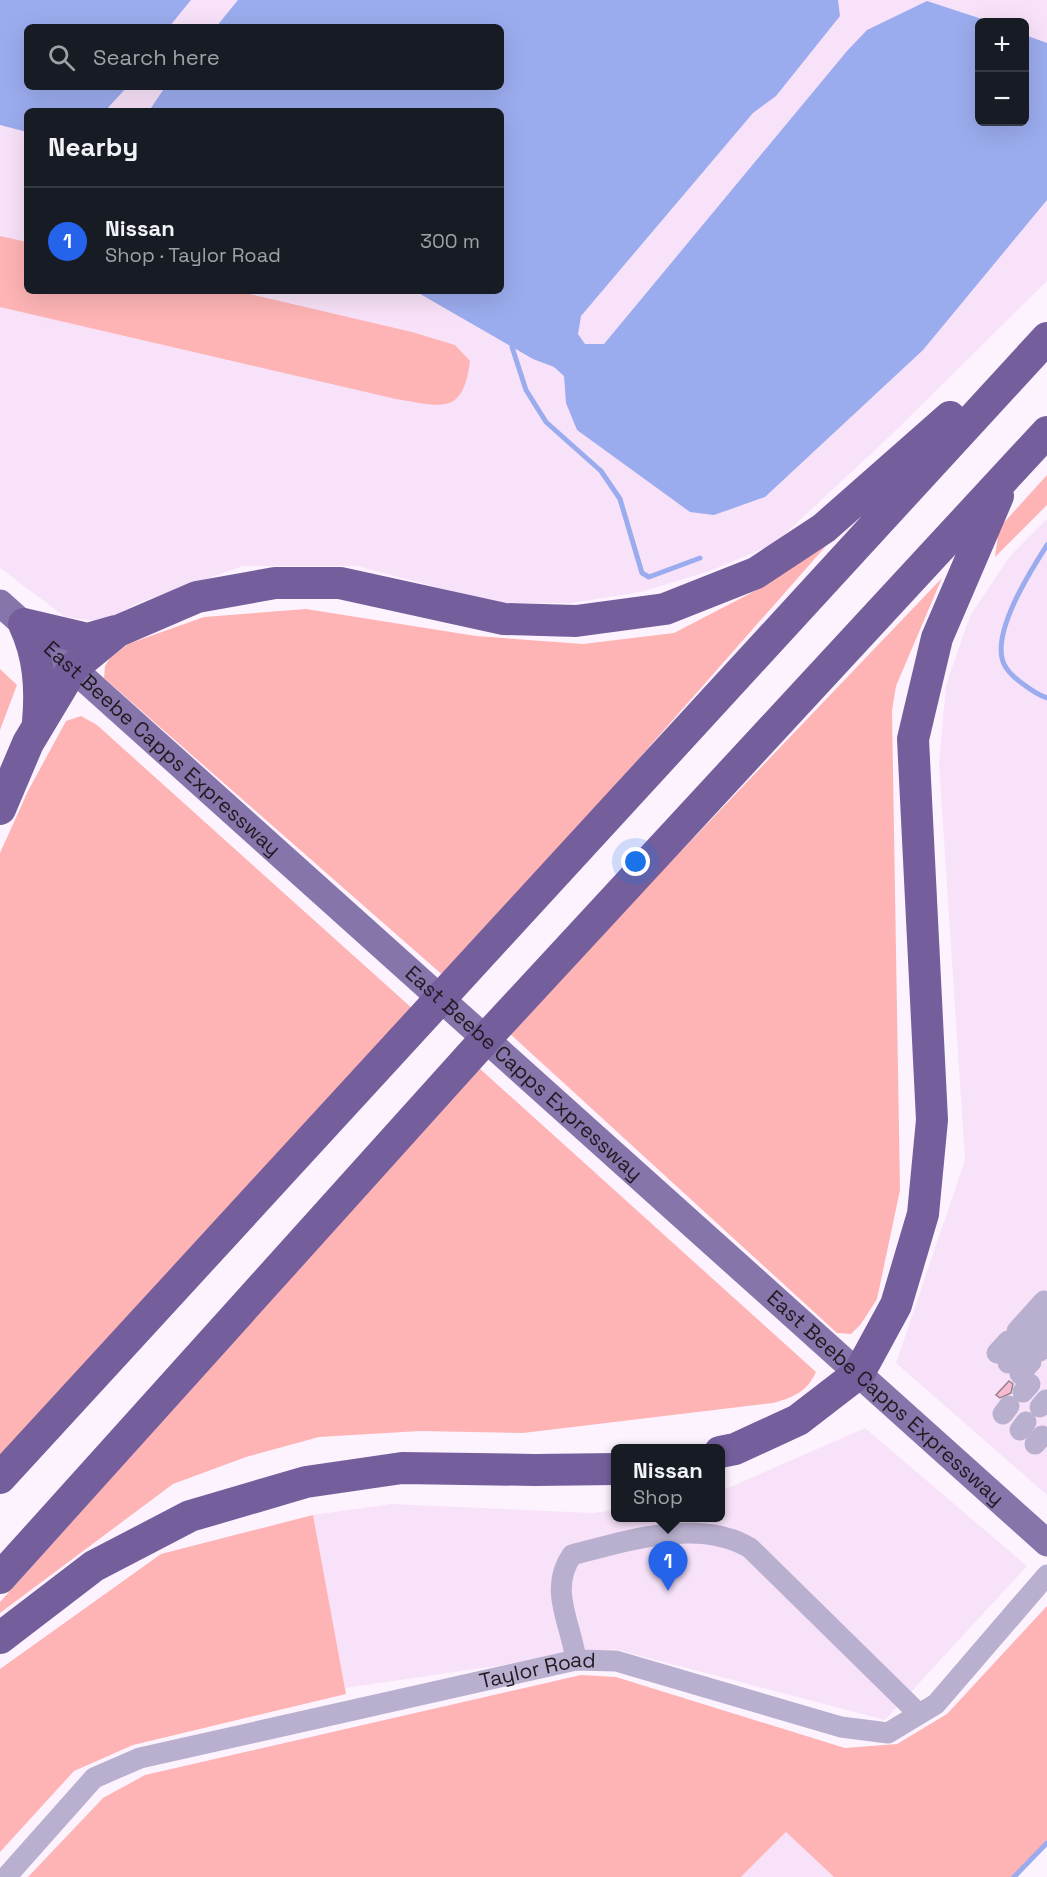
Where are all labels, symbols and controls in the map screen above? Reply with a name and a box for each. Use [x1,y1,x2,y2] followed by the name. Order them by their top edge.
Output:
[975,18,1029,126] map controls
[975,18,1029,72] button: +
[24,24,504,90] search box
[45,41,78,74] icon: search
[93,43,220,71] text: Search here
[975,72,1029,126] button: −
[48,130,138,164] text: Nearby
[105,214,175,242] text: Nissan
[63,228,72,254] text: 1
[420,228,480,254] text: 300 m
[105,242,281,268] text: Shop · Taylor Road
[38,635,287,862] street label: East Beebe Capps Expressway
[621,847,650,876] your location
[400,959,649,1187] street label: East Beebe Capps Expressway
[761,1284,1010,1511] street label: East Beebe Capps Expressway
[611,1444,725,1522] popup
[633,1456,703,1484] text: Nissan
[633,1484,683,1510] text: Shop
[648,1542,688,1591] pin: 1
[477,1646,596,1694] street label: Taylor Road

